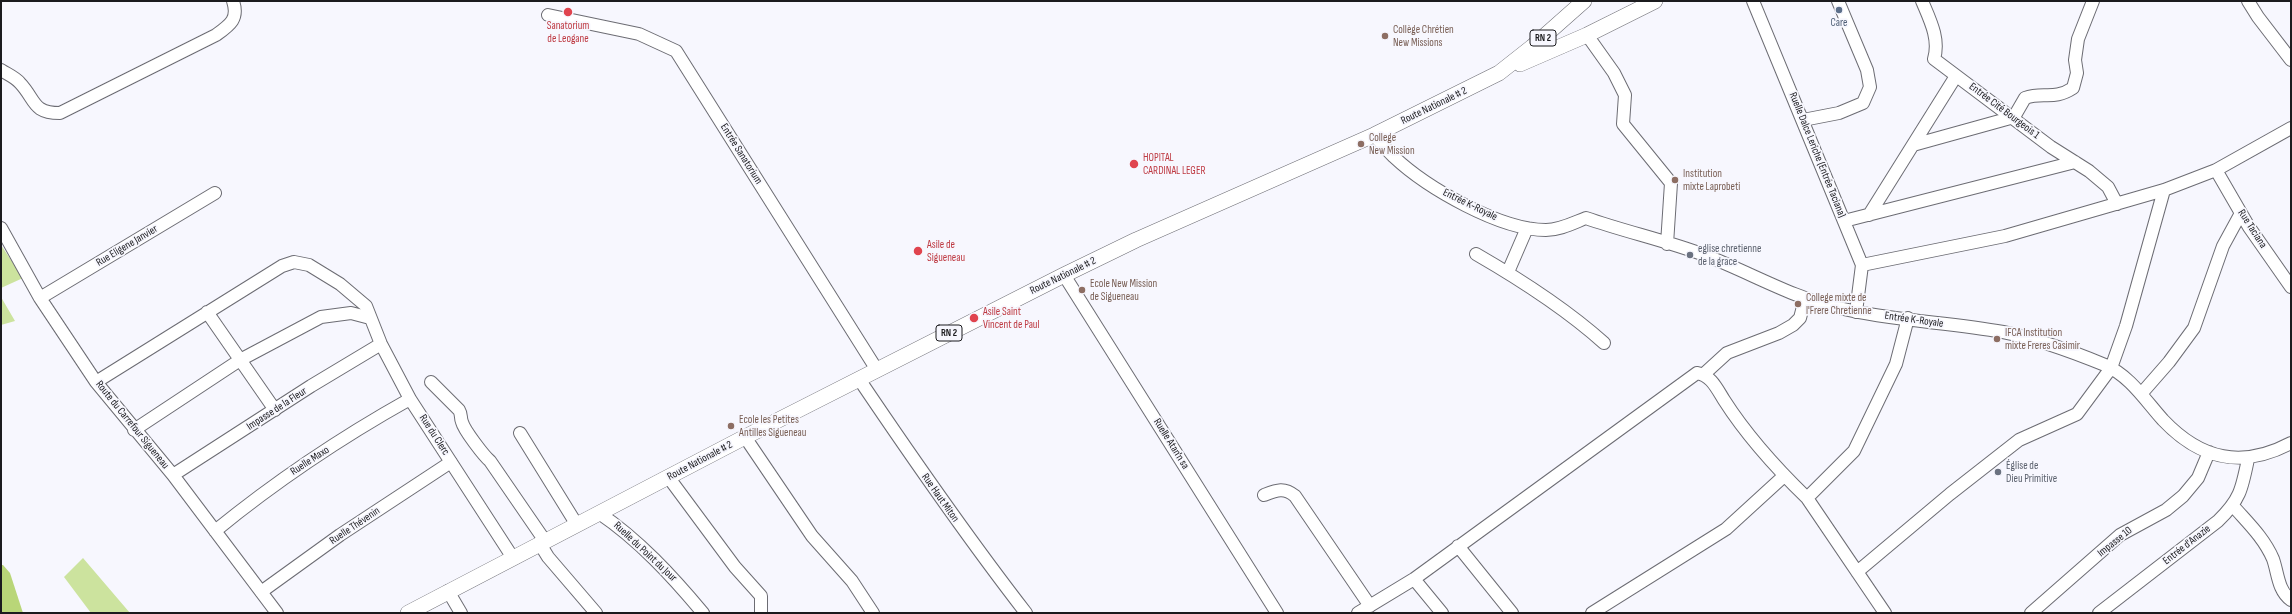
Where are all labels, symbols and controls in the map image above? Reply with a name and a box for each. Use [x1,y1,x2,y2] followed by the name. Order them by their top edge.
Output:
[1834,5,1844,15] marker: Care
[562,6,574,18] marker: Sanatorium de Leogane
[1831,16,1847,30] place label: Care
[547,19,589,45] place label: Sanatorium de Leogane
[1393,23,1454,49] place label: Collège Chrétien New Missions
[1530,30,1556,46] road number: RN 2
[1380,31,1390,41] marker: Collège Chrétien New Missions
[1966,80,2042,142] street label: Entrée Cité Bourgeois 1
[1399,84,1469,128] street label: Route Nationale # 2
[1786,90,1848,220] street label: Ruelle Dalce Leriche (Entrée Taciana)
[717,121,765,187] street label: Entrée Sanatorium
[1369,131,1415,157] place label: College New Mission
[1356,139,1366,149] marker: College New Mission
[1143,151,1205,177] place label: HOPITAL CARDINAL LEGER
[1128,158,1140,170] marker: HOPITAL CARDINAL LEGER
[1683,167,1740,193] place label: Institution mixte Laprobeti
[1670,175,1680,185] marker: Institution mixte Laprobeti
[1441,186,1499,224] street label: Entrée K-Royale
[2235,207,2269,251] street label: Rue Taciana
[94,222,160,270] street label: Rue Eligene Janvier
[927,238,965,264] place label: Asile de Sigueneau
[1698,242,1761,268] place label: eglise chretienne de la grace
[912,245,924,257] marker: Asile de Sigueneau
[1685,250,1695,260] marker: eglise chretienne de la grace
[1028,254,1098,298] street label: Route Nationale # 2
[1090,277,1157,303] place label: Ecole New Mission de Sigueneau
[1077,285,1087,295] marker: Ecole New Mission de Sigueneau
[1806,291,1872,317] place label: College mixte de l'Frere Chretienne
[1793,299,1803,309] marker: College mixte de l'Frere Chretienne
[983,305,1040,331] place label: Asile Saint Vincent de Paul
[1884,309,1944,331] street label: Entrée K-Royale
[968,312,980,324] marker: Asile Saint Vincent de Paul
[936,325,962,341] road number: RN 2
[2005,326,2080,352] place label: IFCA Institution mixte Freres Casimir
[1992,334,2002,344] marker: IFCA Institution mixte Freres Casimir
[92,378,172,472] street label: Route du Carrefour Sigueneau
[244,385,310,433] street label: Impasse de la Fleur
[416,412,452,458] street label: Rue du Clerc
[739,413,806,439] place label: Ecole les Petites Antilles Sigueneau
[1150,416,1192,472] street label: Ruelle Atan'n sa
[726,421,736,431] marker: Ecole les Petites Antilles Sigueneau
[665,438,735,484] street label: Route Nationale # 2
[288,444,332,478] street label: Ruelle Maxo
[2006,459,2057,485] place label: Église de Dieu Primitive
[1993,467,2003,477] marker: Église de Dieu Primitive
[918,471,962,525] street label: Rue Haut Miton
[327,504,383,548] street label: Ruelle Thévenin
[611,519,679,585] street label: Ruelle du Point du Jour
[2161,522,2213,568] street label: Entrée d'Anazie
[2095,524,2135,560] street label: Impasse 10

